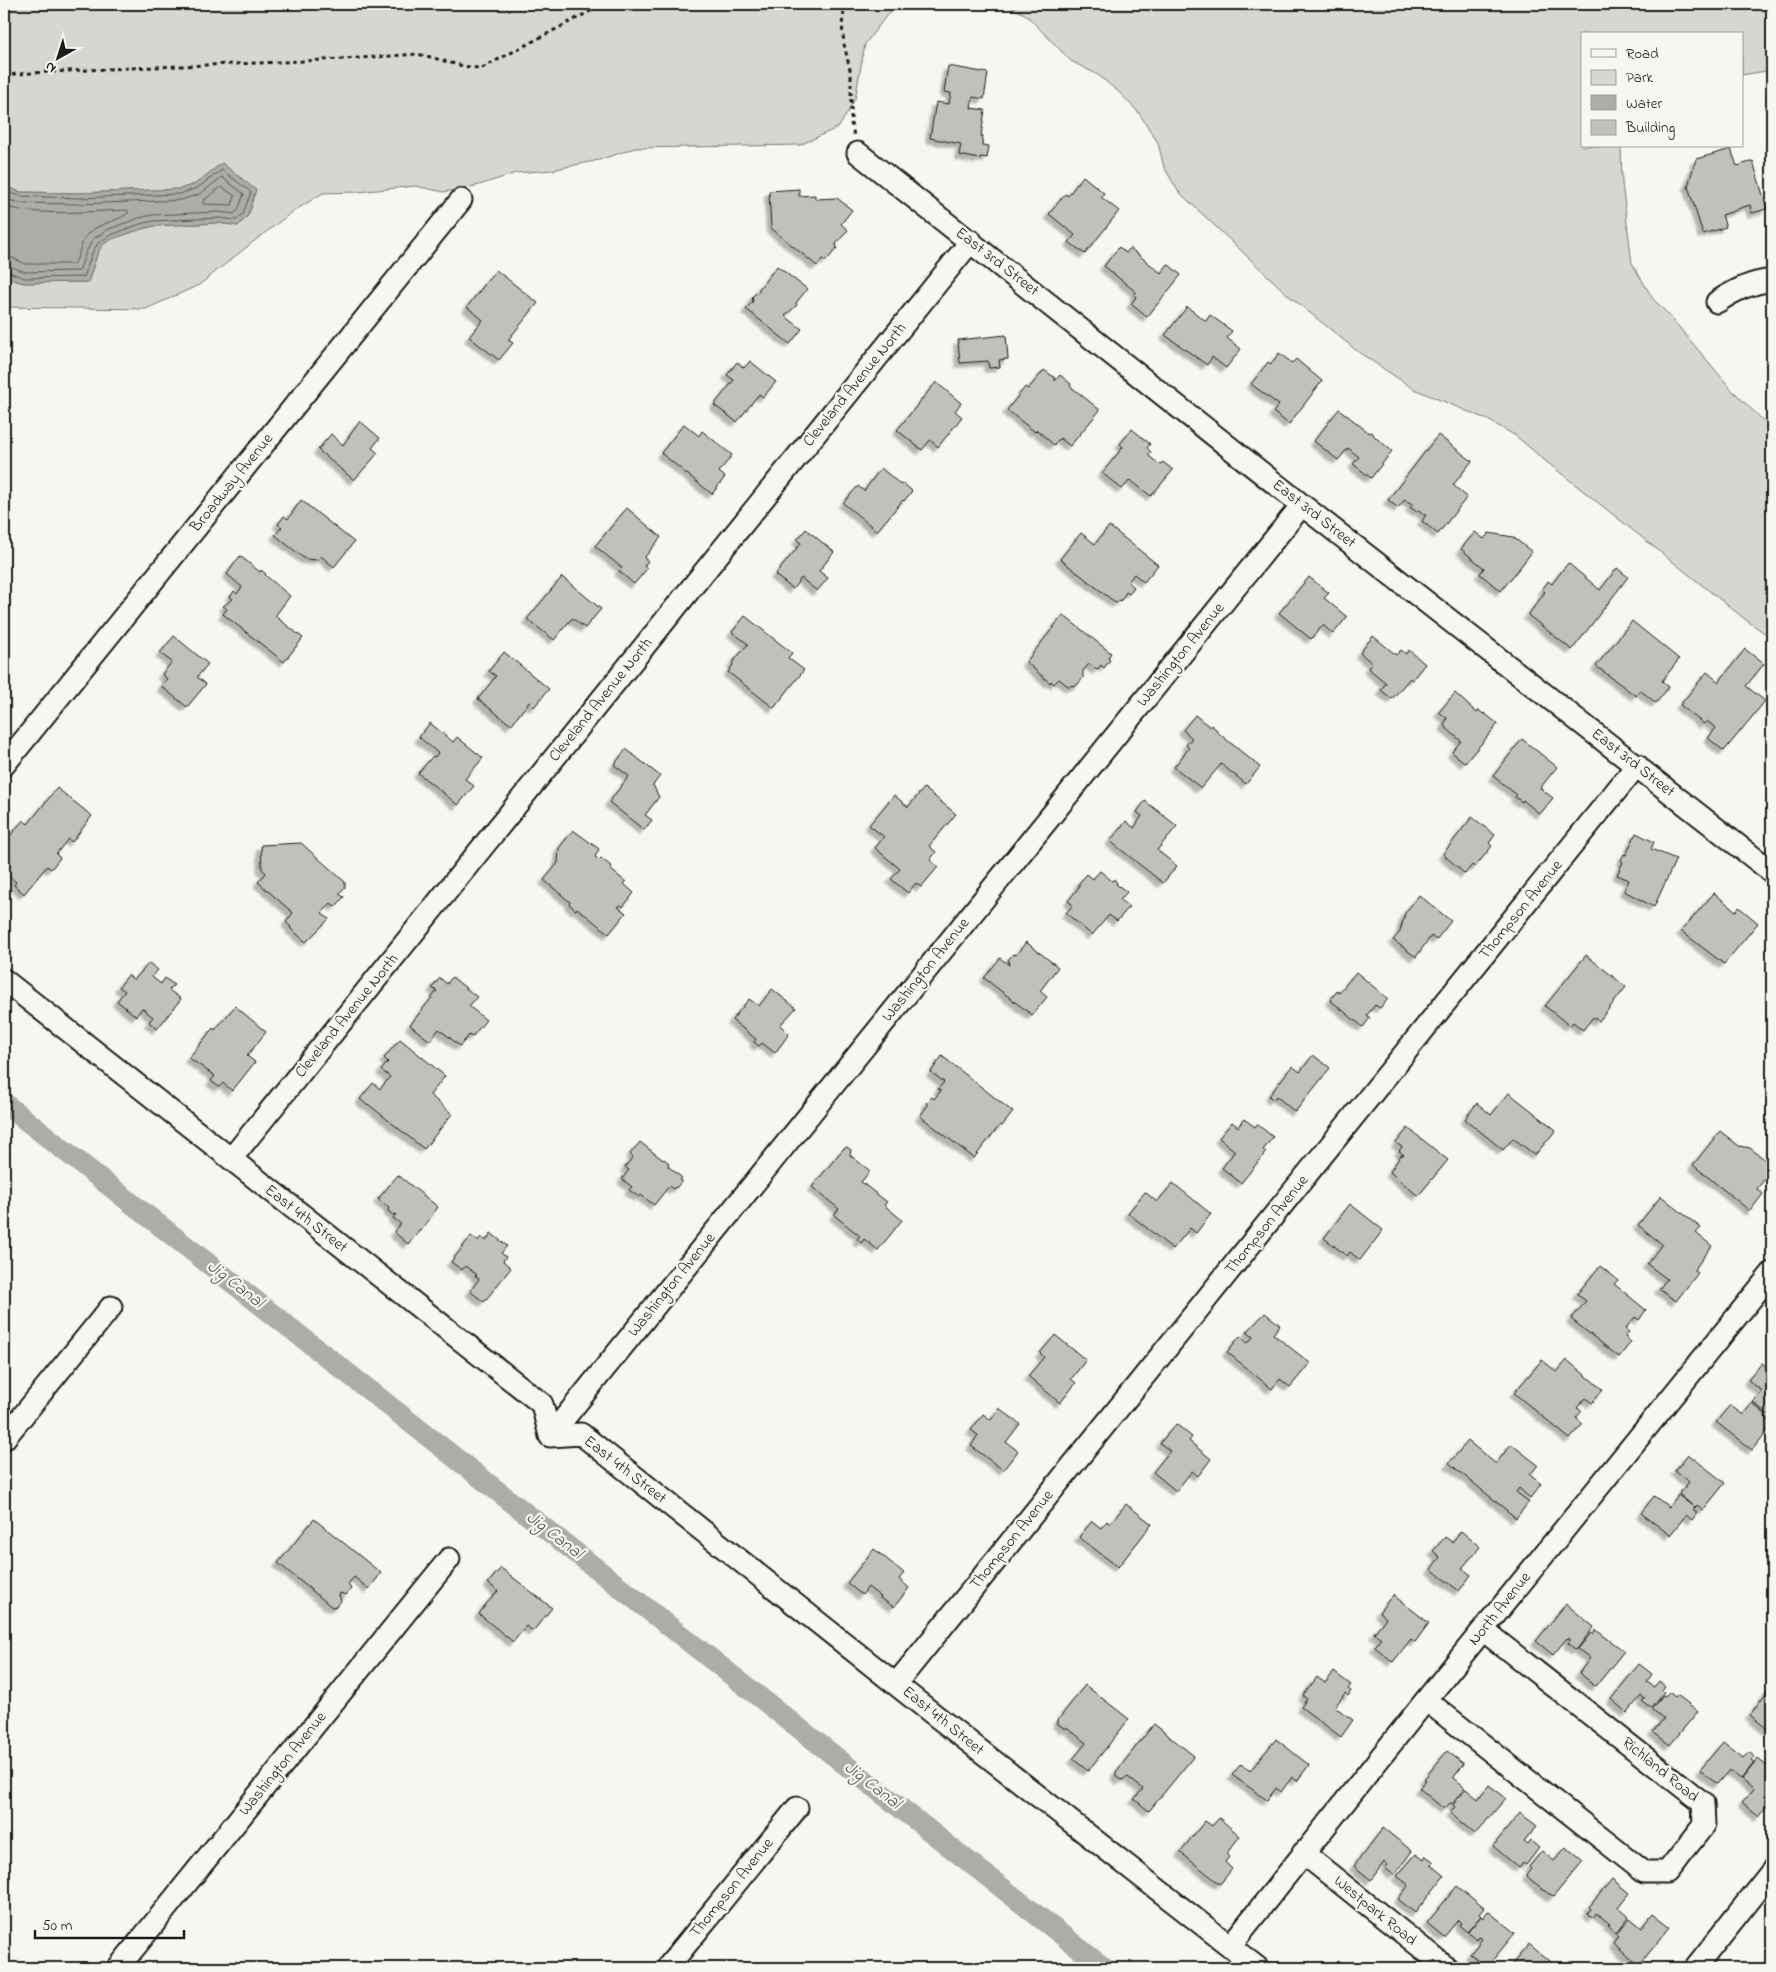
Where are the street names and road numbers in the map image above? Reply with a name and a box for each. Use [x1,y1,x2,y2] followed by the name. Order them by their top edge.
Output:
[950,222,1045,303] street label: East 3rd Street
[797,318,913,452] street label: Cleveland Avenue North
[184,428,280,539] street label: Broadway Avenue
[1267,474,1362,555] street label: East 3rd Street
[1131,597,1231,712] street label: Washington Avenue
[543,633,659,767] street label: Cleveland Avenue North
[1586,723,1681,804] street label: East 3rd Street
[1473,854,1569,965] street label: Thompson Avenue
[876,912,976,1027] street label: Washington Avenue
[289,949,405,1083] street label: Cleveland Avenue North
[1219,1169,1315,1280] street label: Thompson Avenue
[259,1179,353,1260] street label: East 4th Street
[622,1227,722,1342] street label: Washington Avenue
[578,1430,672,1511] street label: East 4th Street
[964,1484,1060,1595] street label: Thompson Avenue
[1463,1566,1538,1651] street label: North Avenue
[897,1680,990,1762] street label: East 4th Street
[233,1706,333,1821] street label: Washington Avenue
[1616,1731,1704,1809] street label: Richland Road
[684,1832,780,1943] street label: Thompson Avenue
[1328,1870,1422,1952] street label: Westpark Road

